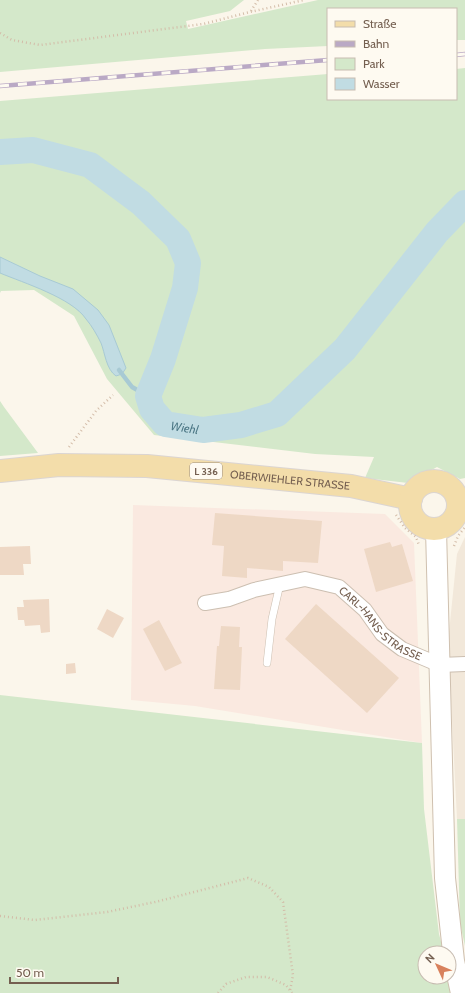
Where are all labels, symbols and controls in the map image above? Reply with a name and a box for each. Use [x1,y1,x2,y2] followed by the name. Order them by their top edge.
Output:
[327,8,457,100] legend
[363,16,396,31] text: Straße
[363,36,389,51] text: Bahn
[363,56,385,71] text: Park
[363,76,400,91] text: Wasser
[170,418,200,437] water label: Wiehl
[190,463,222,479] road number: L 336
[229,467,351,493] street label: OBERWIEHLER STRASSE
[336,583,424,663] street label: CARL-HANS-STRASSE
[417,945,457,985] north arrow
[422,950,438,966] text: N
[10,959,118,985] scale bar
[16,965,44,980] text: 50 m

